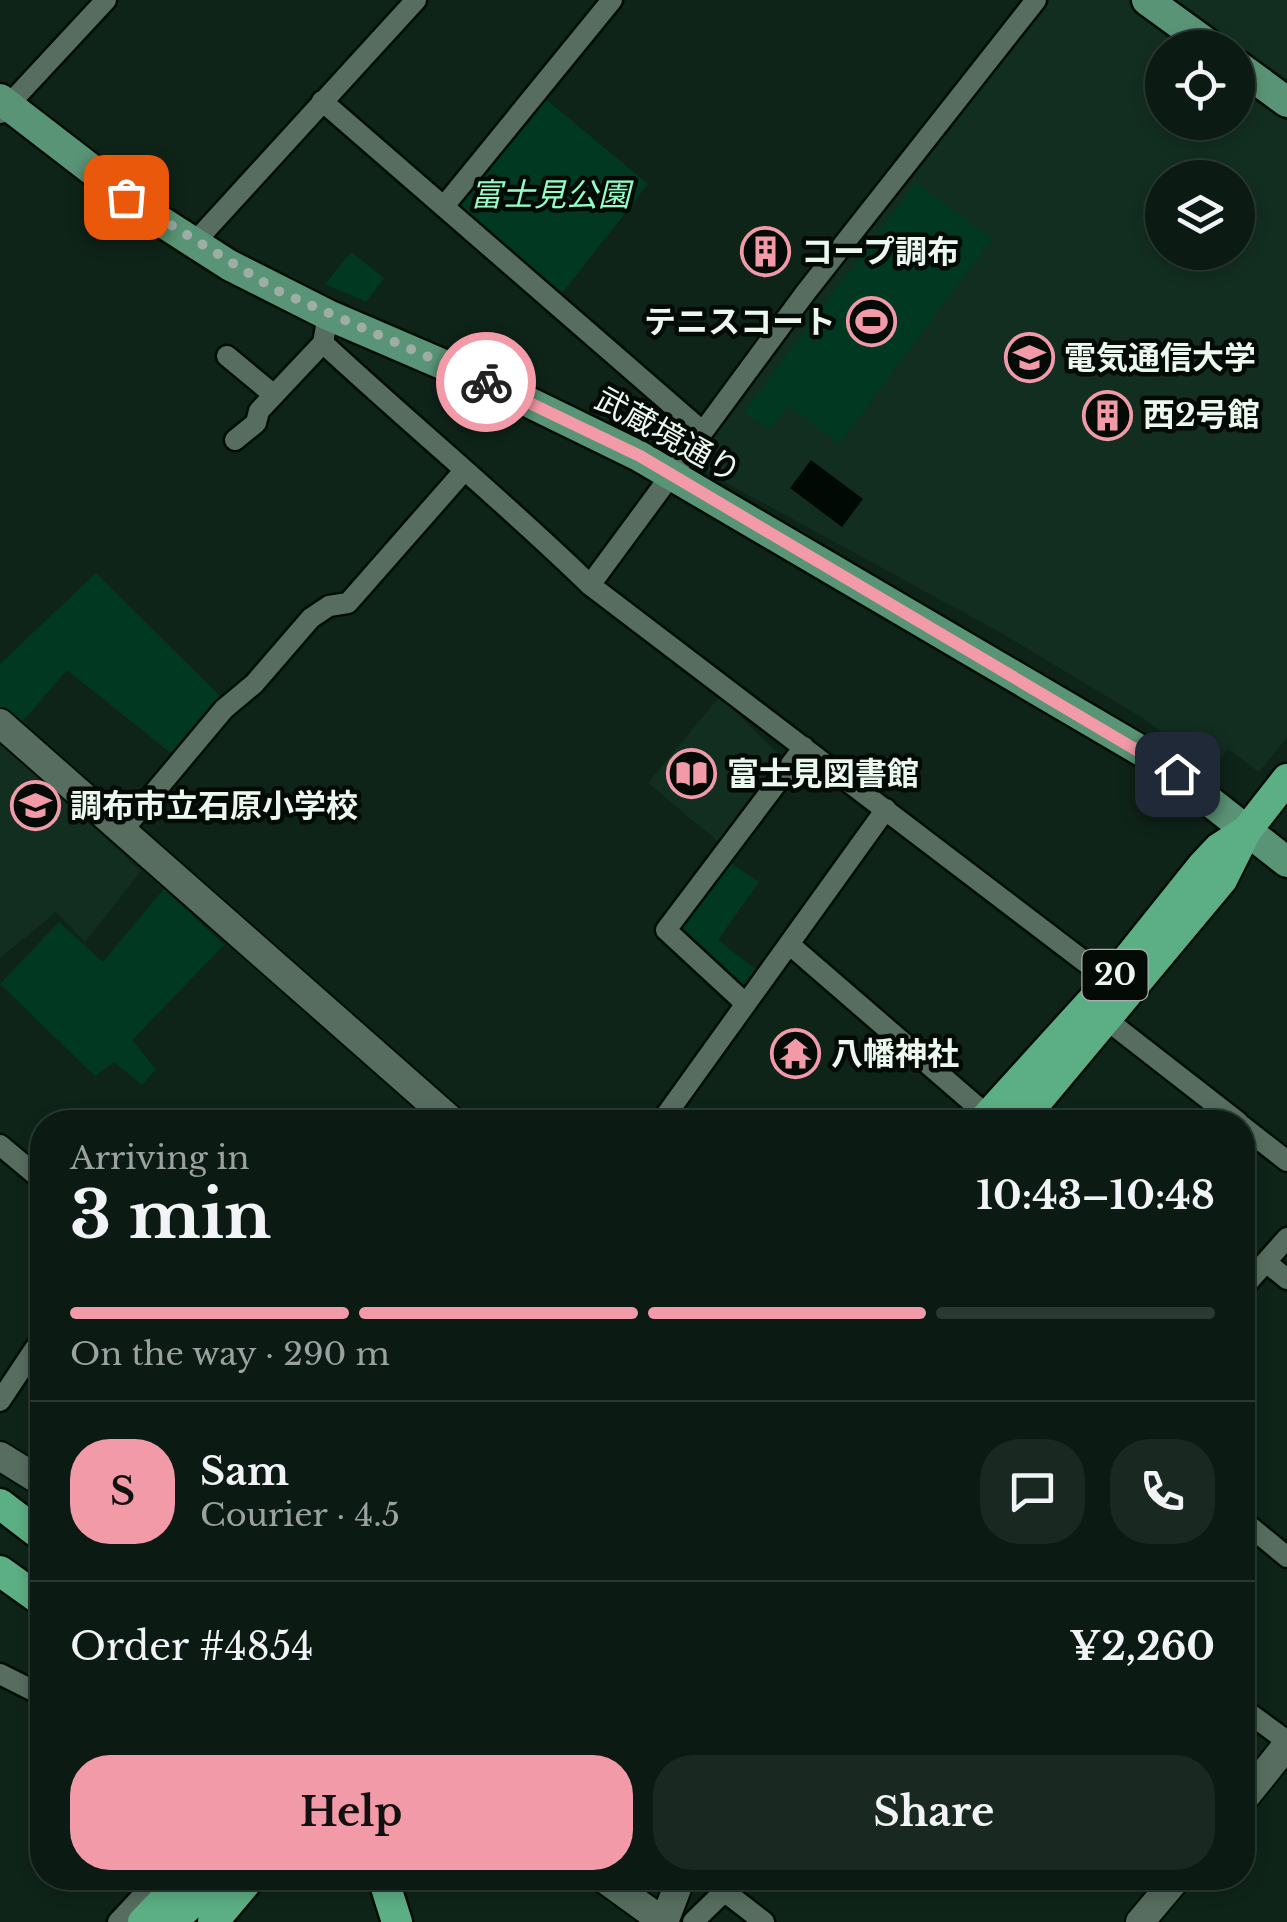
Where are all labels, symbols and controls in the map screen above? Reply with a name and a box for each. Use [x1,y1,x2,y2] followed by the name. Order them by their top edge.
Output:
[1145,30,1255,270] map controls
[1145,30,1255,140] button: locate
[84,155,169,240] pin
[1145,160,1255,270] button: layers
[99,170,154,225] icon: bag
[470,175,634,215] park label: 富士見公園
[740,226,792,278] building icon: コープ調布
[801,232,959,272] place label: コープ調布
[845,296,897,348] sports icon: テニスコート
[644,302,836,342] place label: テニスコート
[436,332,536,432] courier
[1003,332,1055,384] school or university icon: 電気通信大学
[1064,338,1256,378] place label: 電気通信大学
[459,355,514,410] icon: bike
[588,379,748,491] street label: 武蔵境通り
[1082,389,1134,441] building icon: 西2号館
[1143,395,1260,435] place label: 西2号館
[1135,732,1220,817] pin
[1150,747,1205,802] icon: home
[666,748,718,800] library icon: 富士見図書館
[727,754,919,794] place label: 富士見図書館
[9,780,61,832] school or university icon: 調布市立石原小学校
[70,786,358,826] place label: 調布市立石原小学校
[1082,950,1148,1000] road number: 20
[770,1028,822,1080] temple icon: 八幡神社
[831,1034,959,1074] place label: 八幡神社
[70,1138,249,1178] text: Arriving in
[976,1172,1215,1219] text: 10:43–10:48
[70,1175,271,1256] text: 3 min
[70,1334,390,1374] text: On the way · 290 m
[980,1439,1085,1544] button: chat
[1110,1439,1215,1544] button: phone
[200,1448,289,1495] text: Sam
[110,1468,135,1515] text: S
[200,1495,400,1535] text: Courier · 4.5
[70,1623,314,1670] text: Order #4854
[1069,1623,1215,1670] text: ¥2,260
[70,1755,633,1870] button: Help
[653,1755,1215,1870] button: Share

